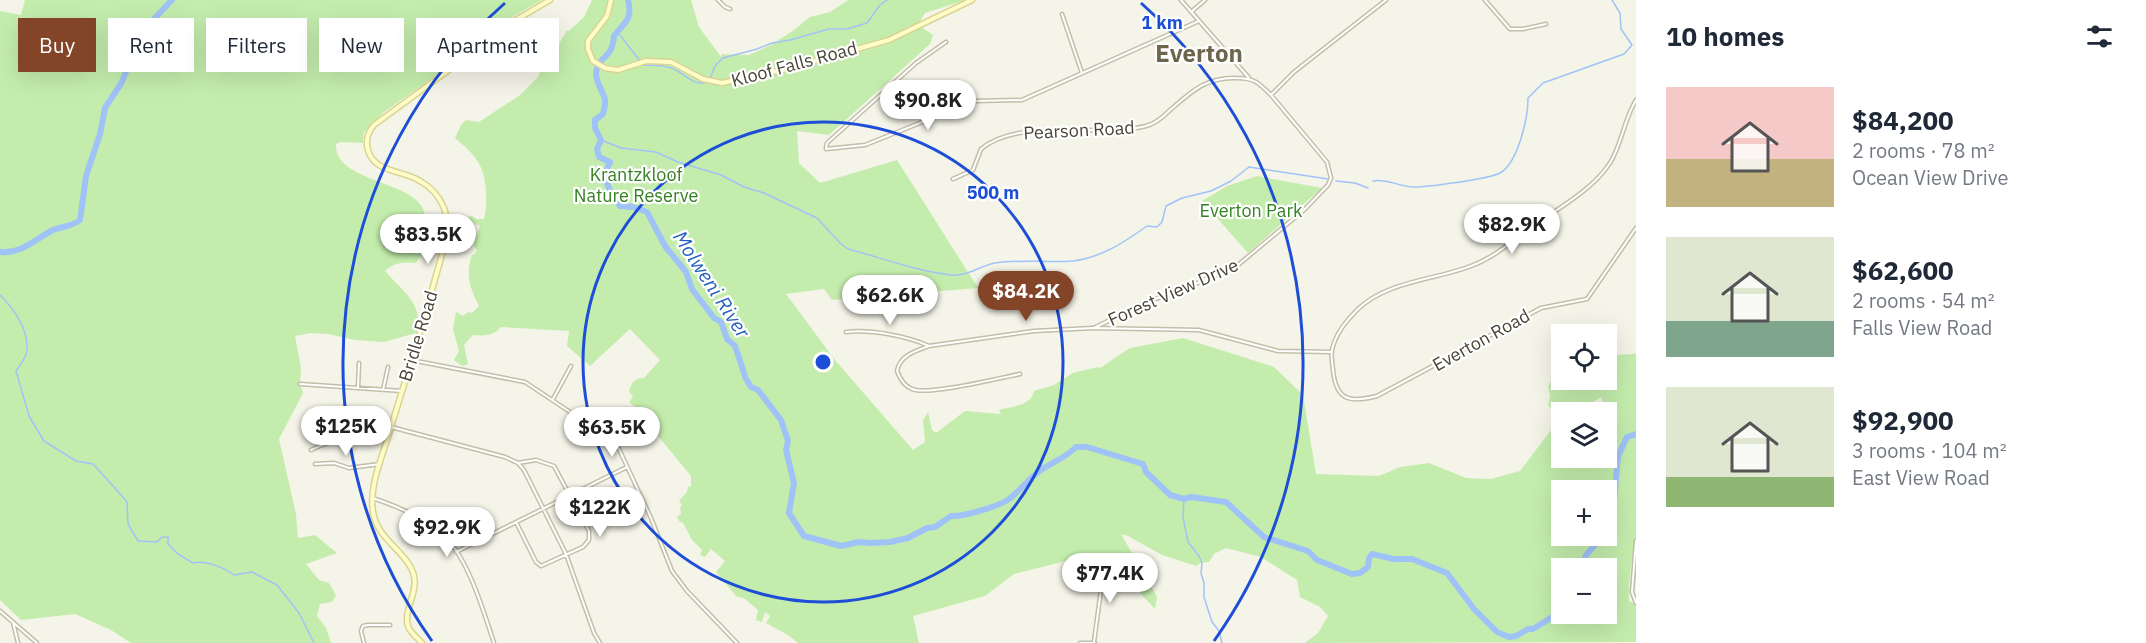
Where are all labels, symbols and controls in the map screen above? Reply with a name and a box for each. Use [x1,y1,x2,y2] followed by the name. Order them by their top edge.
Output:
[1141,11,1183,34] text: 1 km
[18,18,96,72] chip: Buy
[108,18,194,72] chip: Rent
[206,18,307,72] chip: Filters
[319,18,404,72] chip: New
[416,18,559,72] chip: Apartment
[1666,19,1784,53] text: 10 homes
[2083,20,2116,53] icon: filters
[728,36,860,92] street label: Kloof Falls Road
[1155,37,1243,69] district label: Everton
[879,80,977,131] pin: $90.8K
[894,86,962,113] text: $90.8K
[1852,103,1954,137] text: $84,200
[1714,111,1786,183] icon: home
[1023,116,1135,144] street label: Pearson Road
[1852,137,1995,164] text: 2 rooms · 78 m²
[574,163,698,207] park label: Krantzkloof Nature Reserve
[1852,164,2008,191] text: Ocean View Drive
[967,181,1019,204] text: 500 m
[1200,199,1303,222] park label: Everton Park
[1463,204,1561,255] pin: $82.9K
[1478,210,1546,237] text: $82.9K
[379,214,477,265] pin: $83.5K
[394,220,462,247] text: $83.5K
[667,225,757,343] water label: Molweni River
[1104,253,1242,331] street label: Forest View Drive
[1852,253,1954,287] text: $62,600
[1714,261,1786,333] icon: home
[977,271,1075,322] pin: $84.2K
[841,275,939,326] pin: $62.6K
[992,277,1060,304] text: $84.2K
[856,281,924,308] text: $62.6K
[1852,287,1995,314] text: 2 rooms · 54 m²
[393,288,443,384] street label: Bridle Road
[1428,304,1534,376] street label: Everton Road
[1852,314,1992,341] text: Falls View Road
[1551,324,1617,624] map controls
[1551,324,1617,390] button: locate
[813,352,833,372] centre of rings
[1551,402,1617,468] button: layers
[1852,403,1954,437] text: $92,900
[304,406,388,457] pin: $125K
[563,407,661,458] pin: $63.5K
[1714,411,1786,483] icon: home
[315,412,377,439] text: $125K
[578,413,646,440] text: $63.5K
[1852,437,2007,464] text: 3 rooms · 104 m²
[1852,464,1990,491] text: East View Road
[1551,480,1617,546] button: +
[558,487,642,538] pin: $122K
[569,493,631,520] text: $122K
[398,507,496,558] pin: $92.9K
[413,513,481,540] text: $92.9K
[1061,553,1159,604] pin: $77.4K
[1551,558,1617,624] button: −
[1076,559,1144,586] text: $77.4K

